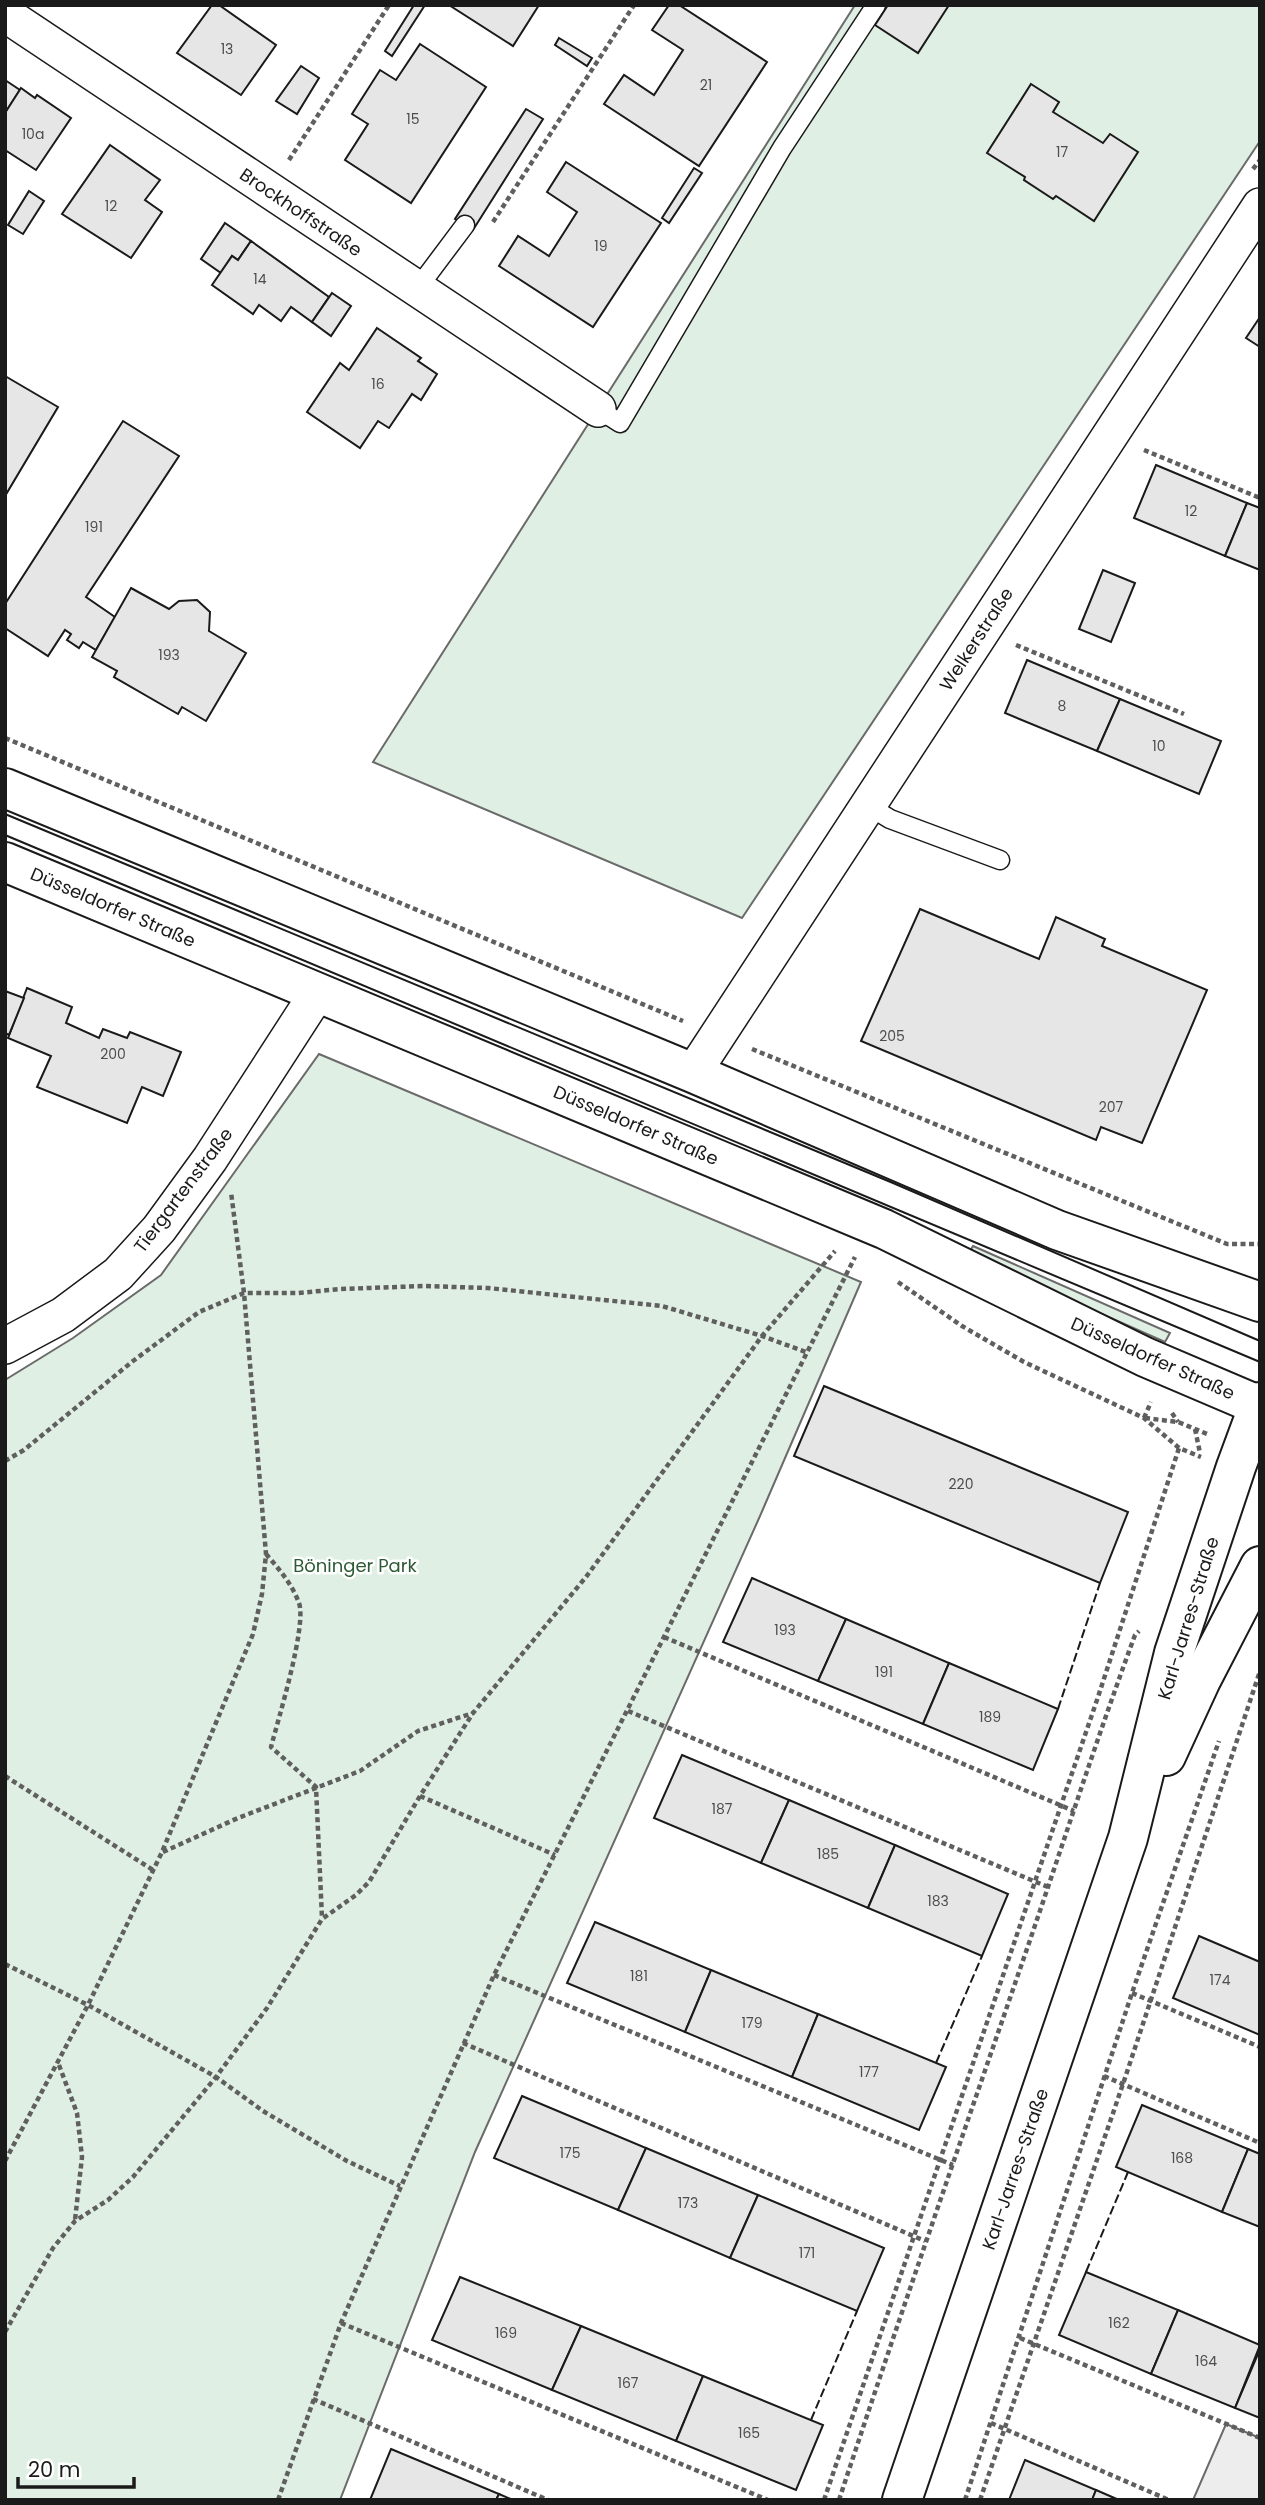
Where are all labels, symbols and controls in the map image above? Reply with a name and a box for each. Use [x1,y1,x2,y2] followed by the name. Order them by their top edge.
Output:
[221,39,233,59] house number: 13
[700,75,712,95] house number: 21
[406,109,420,129] house number: 15
[22,124,44,144] house number: 10a
[1056,142,1068,162] house number: 17
[235,162,367,262] street label: Brockhoffstraße
[105,196,117,216] house number: 12
[594,236,608,256] house number: 19
[253,269,267,289] house number: 14
[371,374,385,394] house number: 16
[1185,501,1197,521] house number: 12
[85,517,103,537] house number: 191
[933,582,1019,696] street label: Welkerstraße
[158,645,180,665] house number: 193
[1058,696,1067,716] house number: 8
[1152,736,1166,756] house number: 10
[27,861,199,953] street label: Düsseldorfer Straße
[879,1026,905,1046] house number: 205
[100,1044,126,1064] house number: 200
[550,1079,722,1171] street label: Düsseldorfer Straße
[1099,1097,1124,1117] house number: 207
[128,1122,238,1258] street label: Tiergartenstraße
[1067,1311,1239,1405] street label: Düsseldorfer Straße
[949,1474,973,1494] house number: 220
[1151,1534,1225,1702] street label: Karl-Jarres-Straße
[293,1553,417,1578] park label: Böninger Park
[774,1620,796,1640] house number: 193
[875,1662,893,1682] house number: 191
[979,1707,1001,1727] house number: 189
[712,1799,733,1819] house number: 187
[817,1844,839,1864] house number: 185
[927,1891,949,1911] house number: 183
[630,1966,648,1986] house number: 181
[1210,1970,1231,1990] house number: 174
[742,2013,762,2033] house number: 179
[859,2062,879,2082] house number: 177
[976,2085,1054,2253] street label: Karl-Jarres-Straße
[560,2143,580,2163] house number: 175
[1171,2148,1193,2168] house number: 168
[678,2193,698,2213] house number: 173
[799,2243,815,2263] house number: 171
[1108,2313,1130,2333] house number: 162
[495,2323,517,2343] house number: 169
[1195,2351,1217,2371] house number: 164
[617,2373,639,2393] house number: 167
[738,2423,760,2443] house number: 165
[18,2446,133,2490] scale bar
[28,2455,81,2484] text: 20 m

